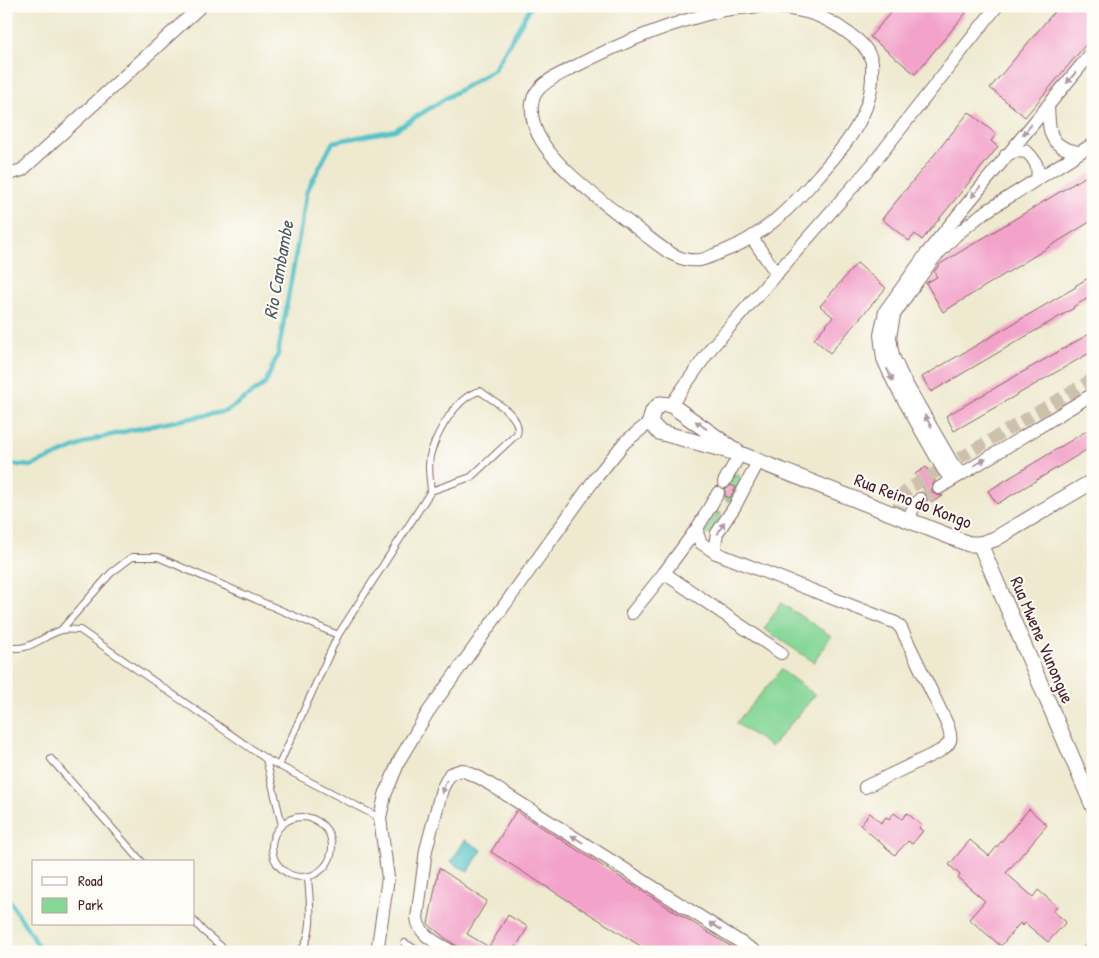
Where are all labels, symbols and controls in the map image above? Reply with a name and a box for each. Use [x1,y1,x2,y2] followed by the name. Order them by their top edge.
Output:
[1065,71,1076,84] one-way arrow
[1022,123,1033,136] one-way arrow
[970,186,981,199] one-way arrow
[257,217,300,321] water label: Rio Cambambe
[886,367,895,382] one-way arrow
[923,414,932,427] one-way arrow
[695,420,708,431] one-way arrow
[974,458,987,467] one-way arrow
[851,467,976,534] street label: Rua Reino do Kongo
[716,522,725,535] one-way arrow
[1004,573,1080,707] street label: Rua Mwene Vunongue
[440,780,447,795] one-way arrow
[570,835,584,844] one-way arrow
[32,860,195,926] legend
[78,870,103,891] text: Road
[78,894,103,915] text: Park
[708,921,721,930] one-way arrow

